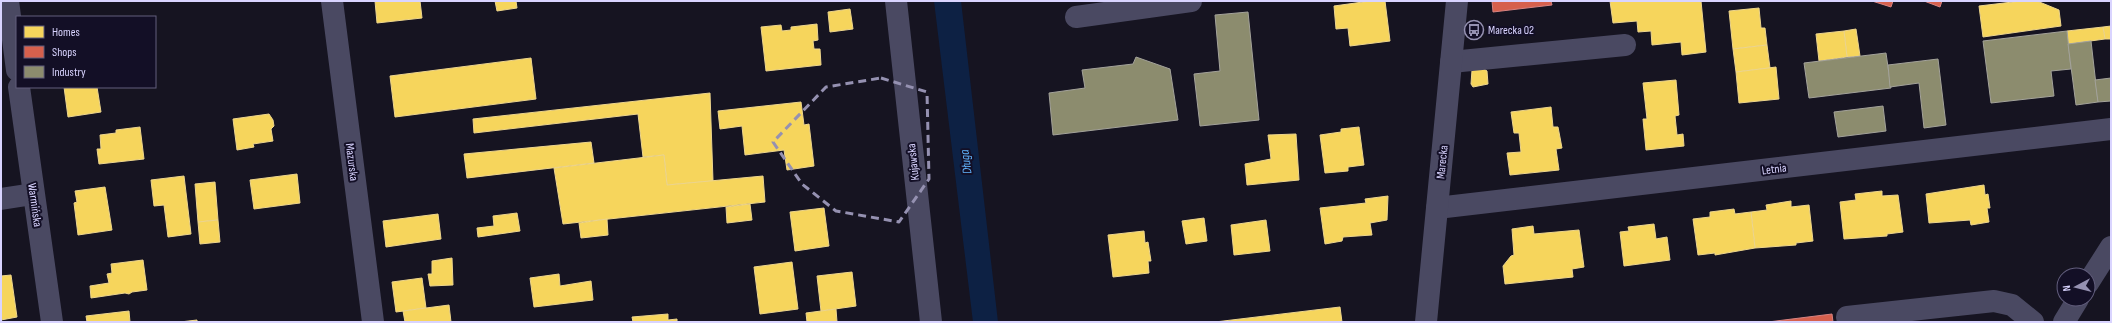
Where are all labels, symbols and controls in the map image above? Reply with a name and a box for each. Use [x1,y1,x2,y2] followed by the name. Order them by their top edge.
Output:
[16,16,156,88] legend
[1463,19,1485,41] bus stop icon: Marecka 02
[1488,23,1534,38] place label: Marecka 02
[52,25,80,40] text: Homes
[52,45,77,60] text: Shops
[52,65,86,80] text: Industry
[342,142,361,182] street label: Mazurska
[904,142,923,181] street label: Kujawska
[1433,144,1452,180] street label: Marecka
[956,148,975,175] water label: Długa
[1761,160,1788,178] street label: Letnia
[24,182,45,228] street label: Warmińska
[2056,267,2096,307] north arrow
[2060,284,2073,292] text: N

